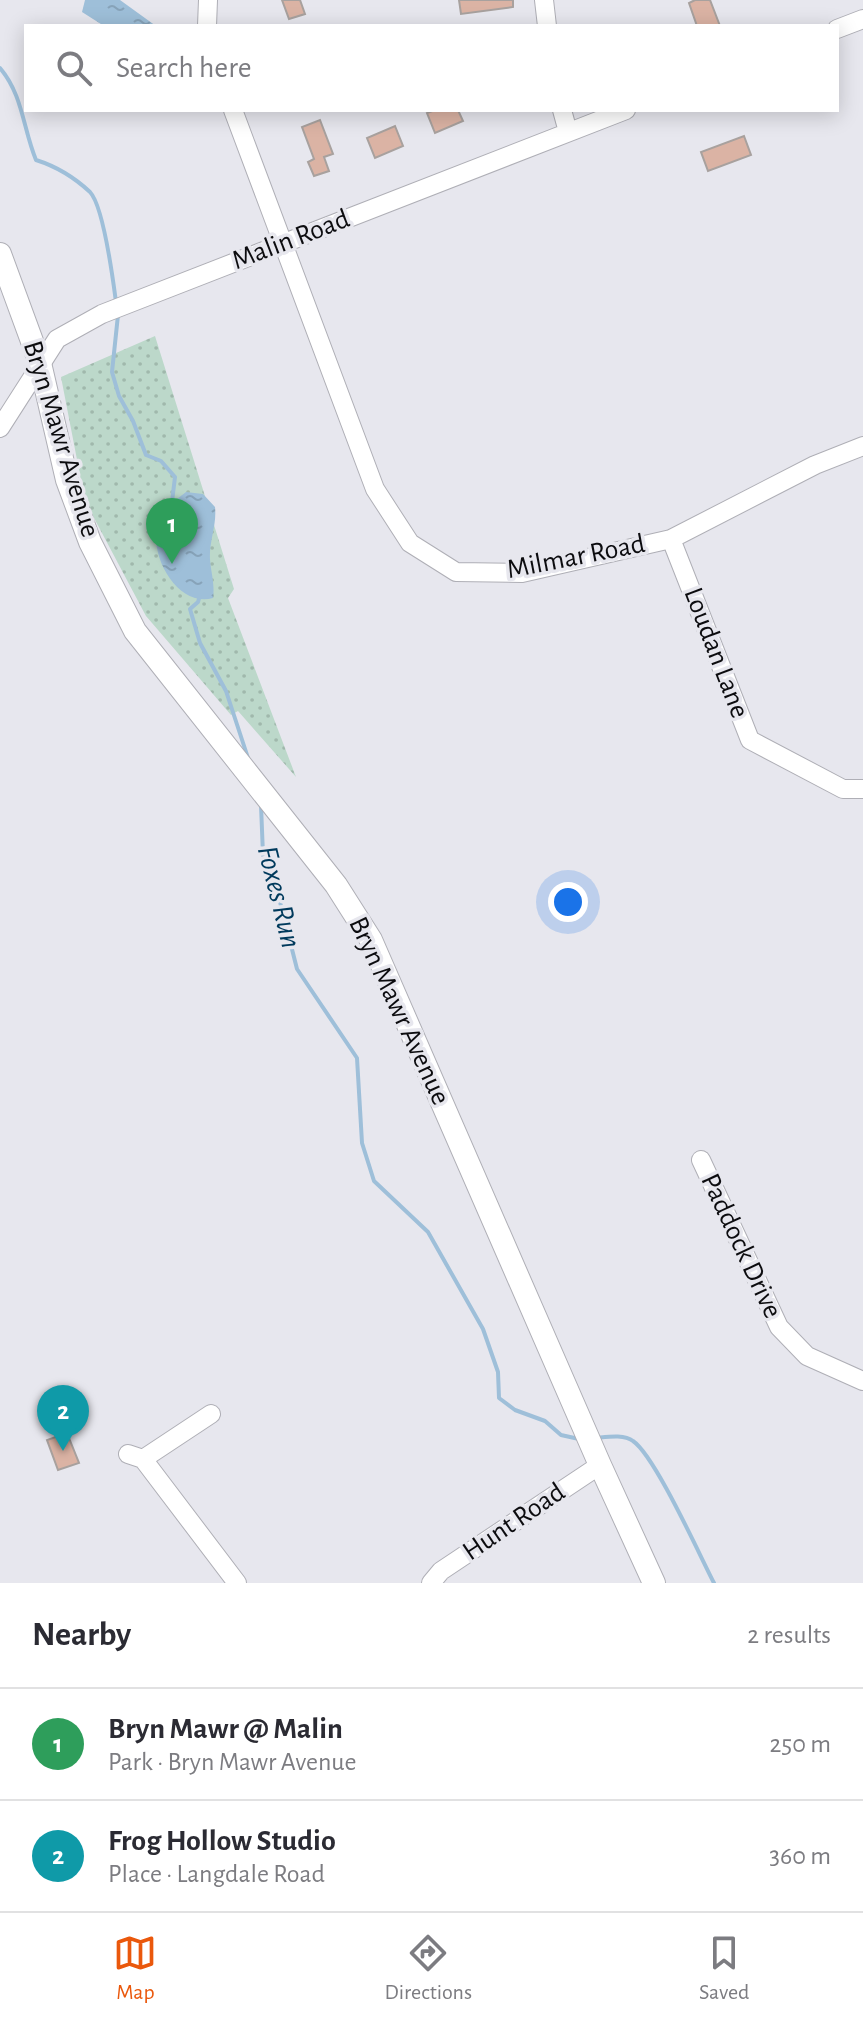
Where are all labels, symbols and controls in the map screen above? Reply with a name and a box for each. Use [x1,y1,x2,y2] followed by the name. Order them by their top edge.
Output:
[24,24,839,112] search box
[52,46,96,90] icon: search
[116,53,252,83] text: Search here
[228,205,354,275] street label: Malin Road
[18,338,104,540] street label: Bryn Mawr Avenue
[146,498,198,564] pin: 1
[505,530,647,584] street label: Milmar Road
[678,584,754,722] street label: Loudan Lane
[252,843,306,951] water label: Foxes Run
[548,882,588,922] your location
[343,913,455,1109] street label: Bryn Mawr Avenue
[695,1169,787,1323] street label: Paddock Drive
[37,1385,89,1451] pin: 2
[458,1478,570,1566] street label: Hunt Road
[32,1618,131,1652] text: Nearby
[747,1622,831,1648] text: 2 results
[108,1714,343,1744] text: Bryn Mawr @ Malin
[53,1731,63,1757] text: 1
[769,1731,831,1757] text: 250 m
[108,1749,357,1775] text: Park · Bryn Mawr Avenue
[108,1826,336,1856] text: Frog Hollow Studio
[52,1843,64,1869] text: 2
[769,1843,831,1869] text: 360 m
[108,1861,325,1887] text: Place · Langdale Road
[113,1931,157,2005] tab: Map
[384,1931,472,2005] tab: Directions
[699,1931,749,2005] tab: Saved

